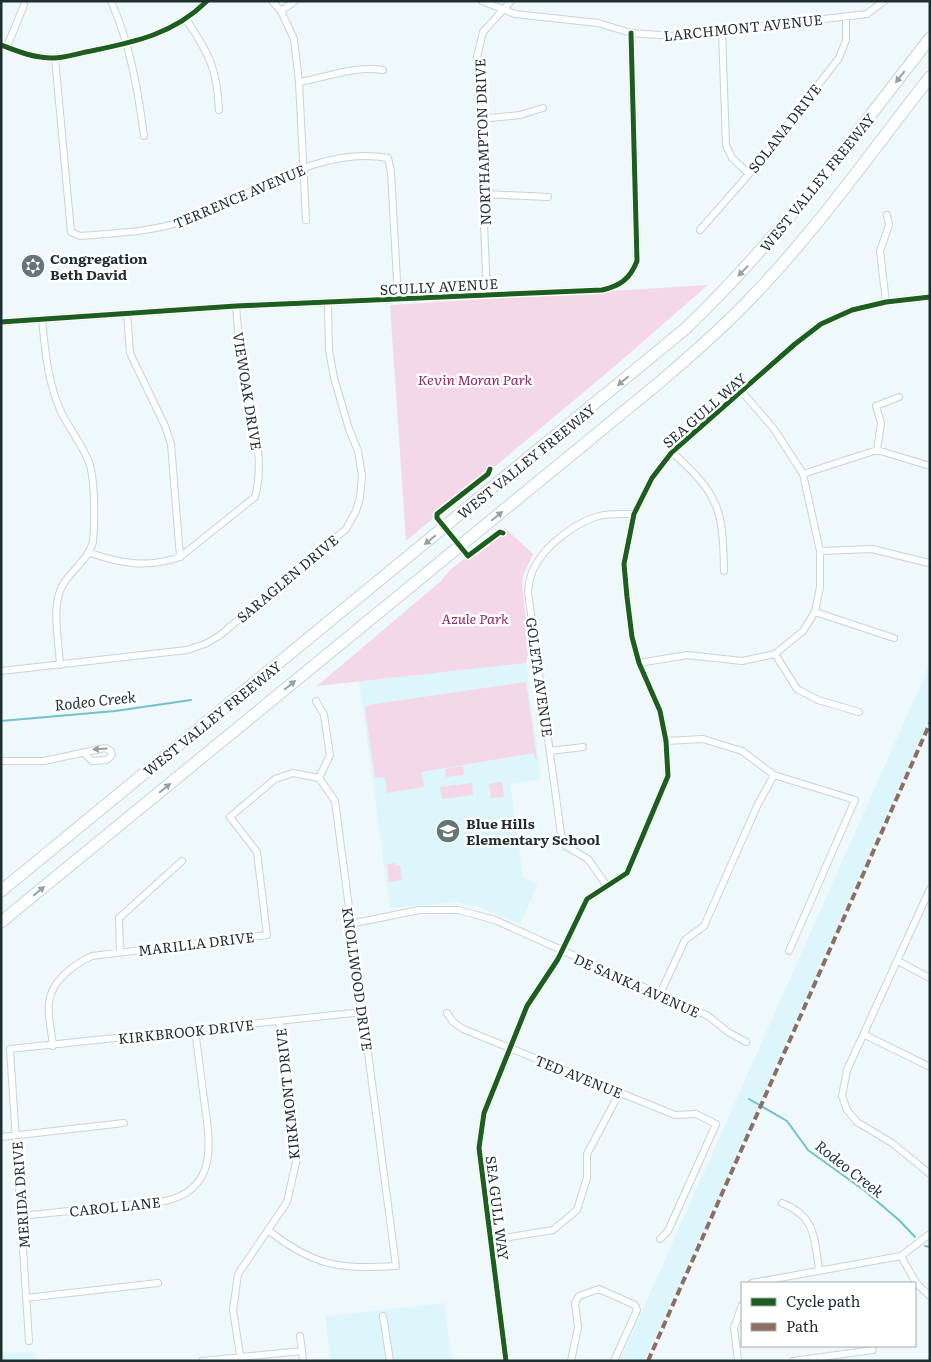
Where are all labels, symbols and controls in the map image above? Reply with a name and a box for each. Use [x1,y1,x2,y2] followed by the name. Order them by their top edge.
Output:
[663,9,823,45] street label: LARCHMONT AVENUE
[469,58,495,226] street label: NORTHAMPTON DRIVE
[894,70,905,83] one-way arrow
[743,79,825,177] street label: SOLANA DRIVE
[755,109,879,255] street label: WEST VALLEY FREEWAY
[170,159,308,233] street label: TERRENCE AVENUE
[50,248,148,284] place label: Congregation Beth David
[20,253,46,279] synagogue icon: Congregation Beth David
[737,265,749,277] one-way arrow
[379,273,499,299] street label: SCULLY AVENUE
[229,330,267,452] street label: VIEWOAK DRIVE
[658,368,750,452] street label: SEA GULL WAY
[418,369,533,389] park label: Kevin Moran Park
[617,376,630,387] one-way arrow
[453,399,599,523] street label: WEST VALLEY FREEWAY
[490,510,503,521] one-way arrow
[232,529,342,627] street label: SARAGLEN DRIVE
[424,534,437,545] one-way arrow
[441,608,509,628] park label: Azule Park
[522,616,558,738] street label: GOLETA AVENUE
[139,656,285,780] street label: WEST VALLEY FREEWAY
[284,680,297,691] one-way arrow
[53,684,138,716] water label: Rodeo Creek
[91,745,107,753] one-way arrow
[158,783,171,794] one-way arrow
[466,813,600,849] place label: Blue Hills Elementary School
[435,818,461,844] school or university icon: Blue Hills Elementary School
[32,886,45,897] one-way arrow
[338,906,378,1052] street label: KNOLLWOOD DRIVE
[137,926,255,960] street label: MARILLA DRIVE
[571,948,703,1022] street label: DE SANKA AVENUE
[117,1014,255,1048] street label: KIRKBROOK DRIVE
[270,1027,304,1161] street label: KIRKMONT DRIVE
[532,1049,626,1103] street label: TED AVENUE
[811,1134,890,1203] water label: Rodeo Creek
[6,1140,34,1249] street label: MERIDA DRIVE
[482,1154,514,1262] street label: SEA GULL WAY
[68,1191,162,1221] street label: CAROL LANE
[741,1282,916,1347] legend
[786,1289,861,1312] text: Cycle path
[786,1314,819,1337] text: Path

